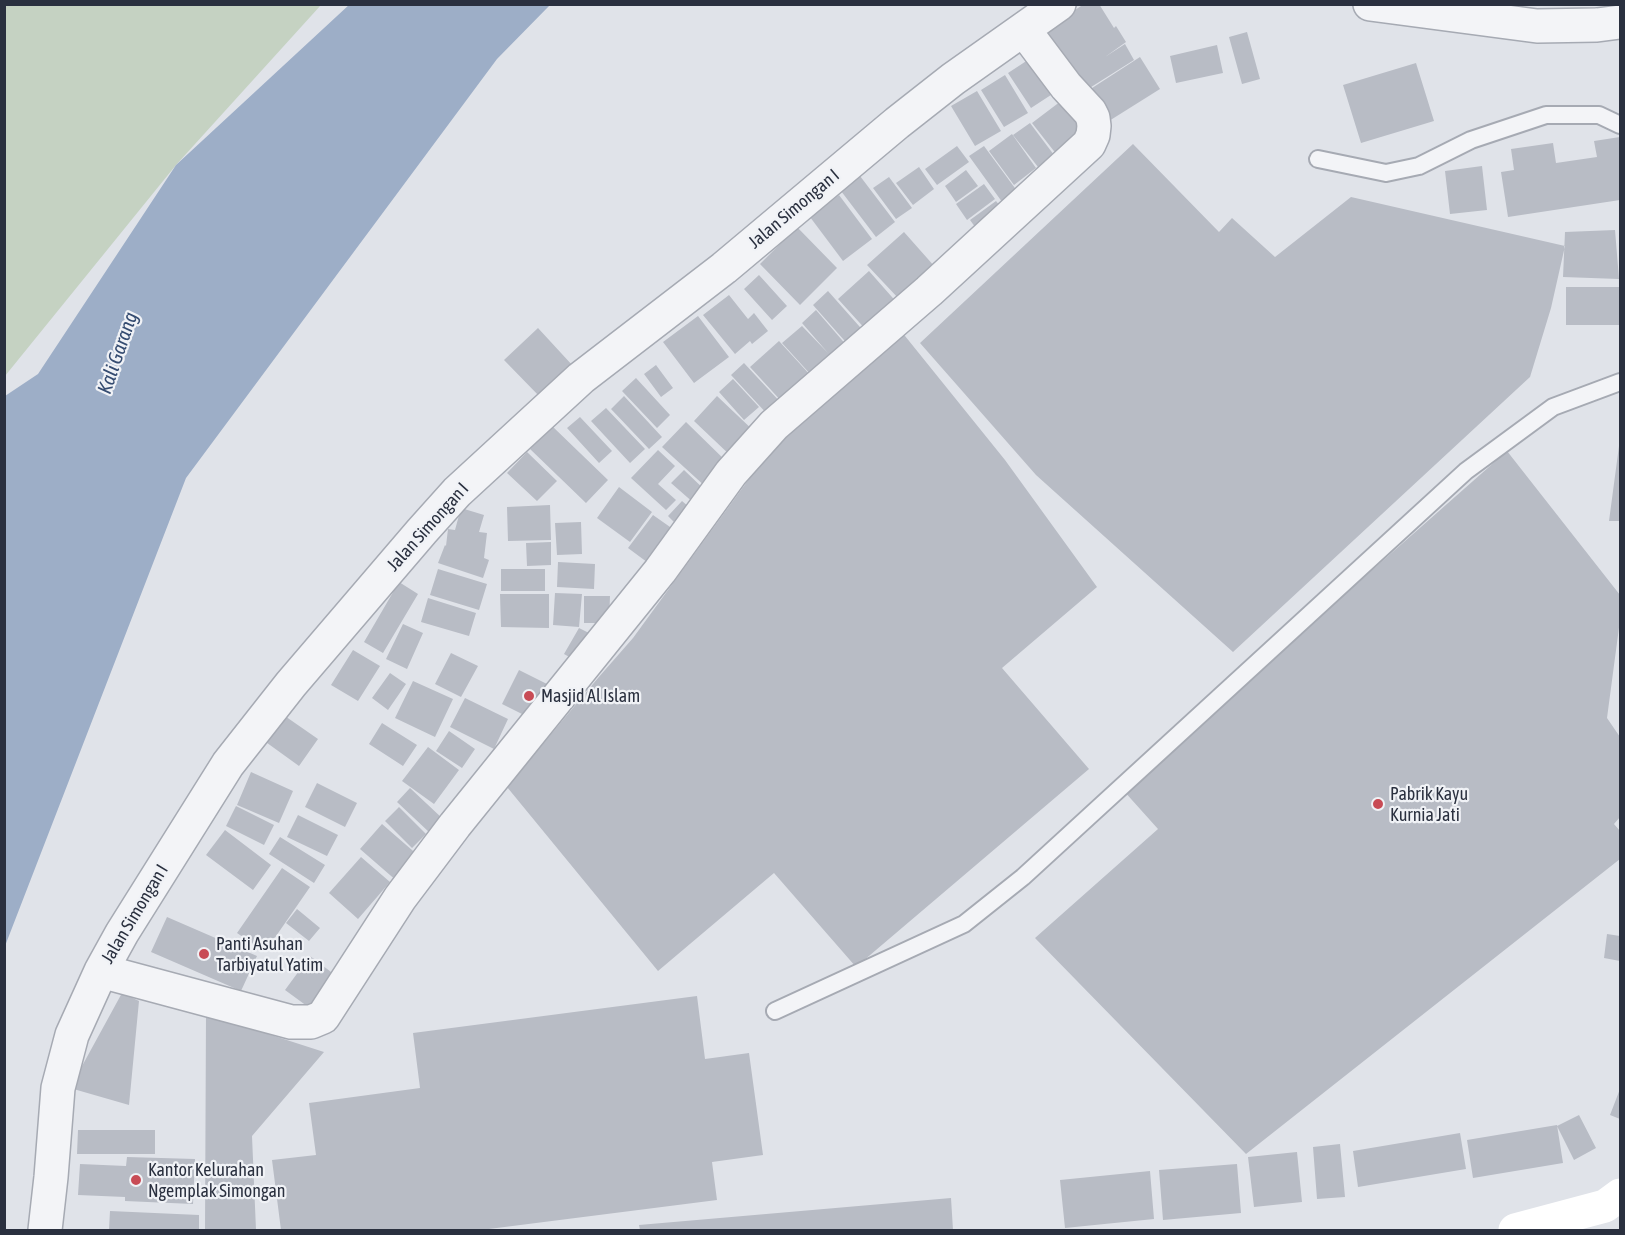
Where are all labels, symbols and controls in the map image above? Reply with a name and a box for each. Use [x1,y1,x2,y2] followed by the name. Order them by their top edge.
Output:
[744,165,844,253] street label: Jalan Simongan I
[93,309,143,397] water label: Kali Garang
[383,478,473,576] street label: Jalan Simongan I
[541,685,640,707] place label: Masjid Al Islam
[522,689,536,703] marker: Masjid Al Islam
[1390,783,1468,826] place label: Pabrik Kayu Kurnia Jati
[1371,797,1385,811] marker: Pabrik Kayu Kurnia Jati
[97,860,173,968] street label: Jalan Simongan I
[216,933,323,976] place label: Panti Asuhan Tarbiyatul Yatim
[197,947,211,961] marker: Panti Asuhan Tarbiyatul Yatim
[148,1159,286,1202] place label: Kantor Kelurahan Ngemplak Simongan
[129,1173,143,1187] marker: Kantor Kelurahan Ngemplak Simongan

